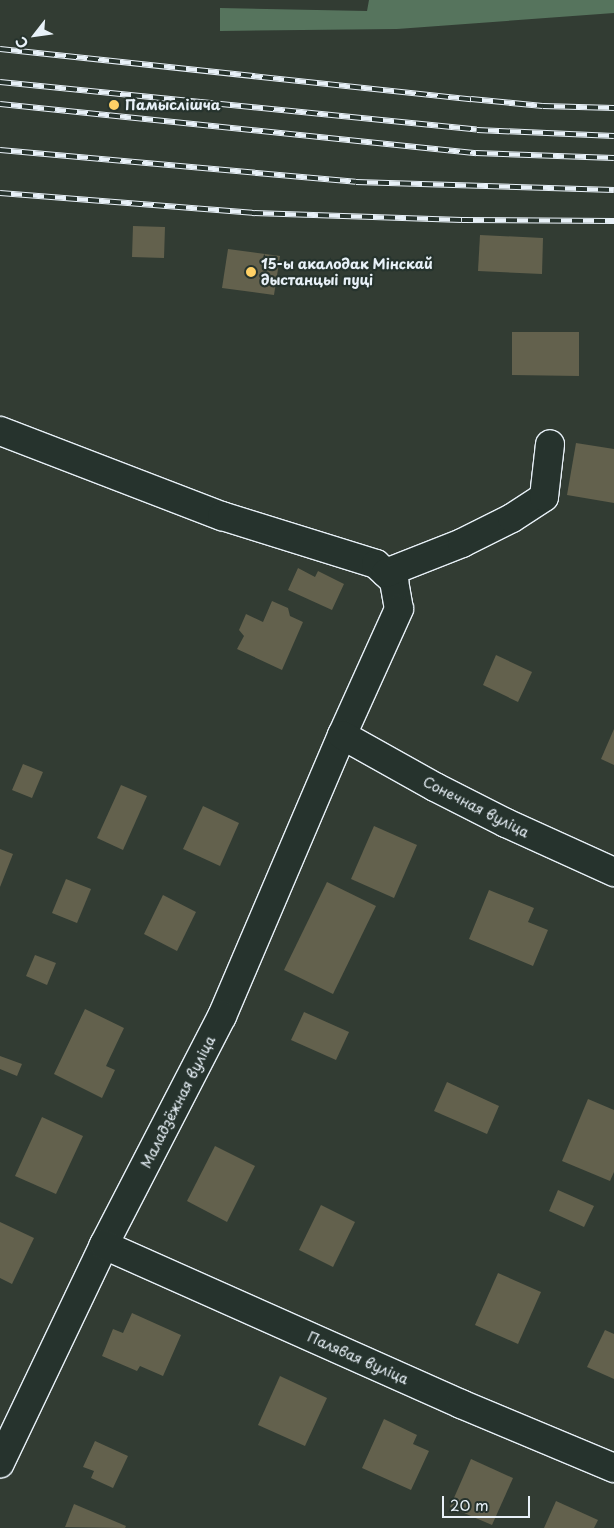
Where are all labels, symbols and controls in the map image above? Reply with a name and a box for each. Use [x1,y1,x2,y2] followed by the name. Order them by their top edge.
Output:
[10,10,60,60] north arrow
[10,33,33,53] text: С
[125,97,220,113] place label: Памыслішча
[107,98,121,112] marker: Памыслішча
[261,256,433,288] place label: 15-ы акалодак Мінскай дыстанцыі пуці
[245,266,257,278] marker: 15-ы акалодак Мінскай дыстанцыі пуці
[420,773,532,841] street label: Сонечная вуліца
[137,1033,219,1171] street label: Маладзёжная вуліца
[305,1328,411,1388] street label: Палявая вуліца
[444,1486,532,1518] scale bar
[450,1493,489,1516] text: 20 m

